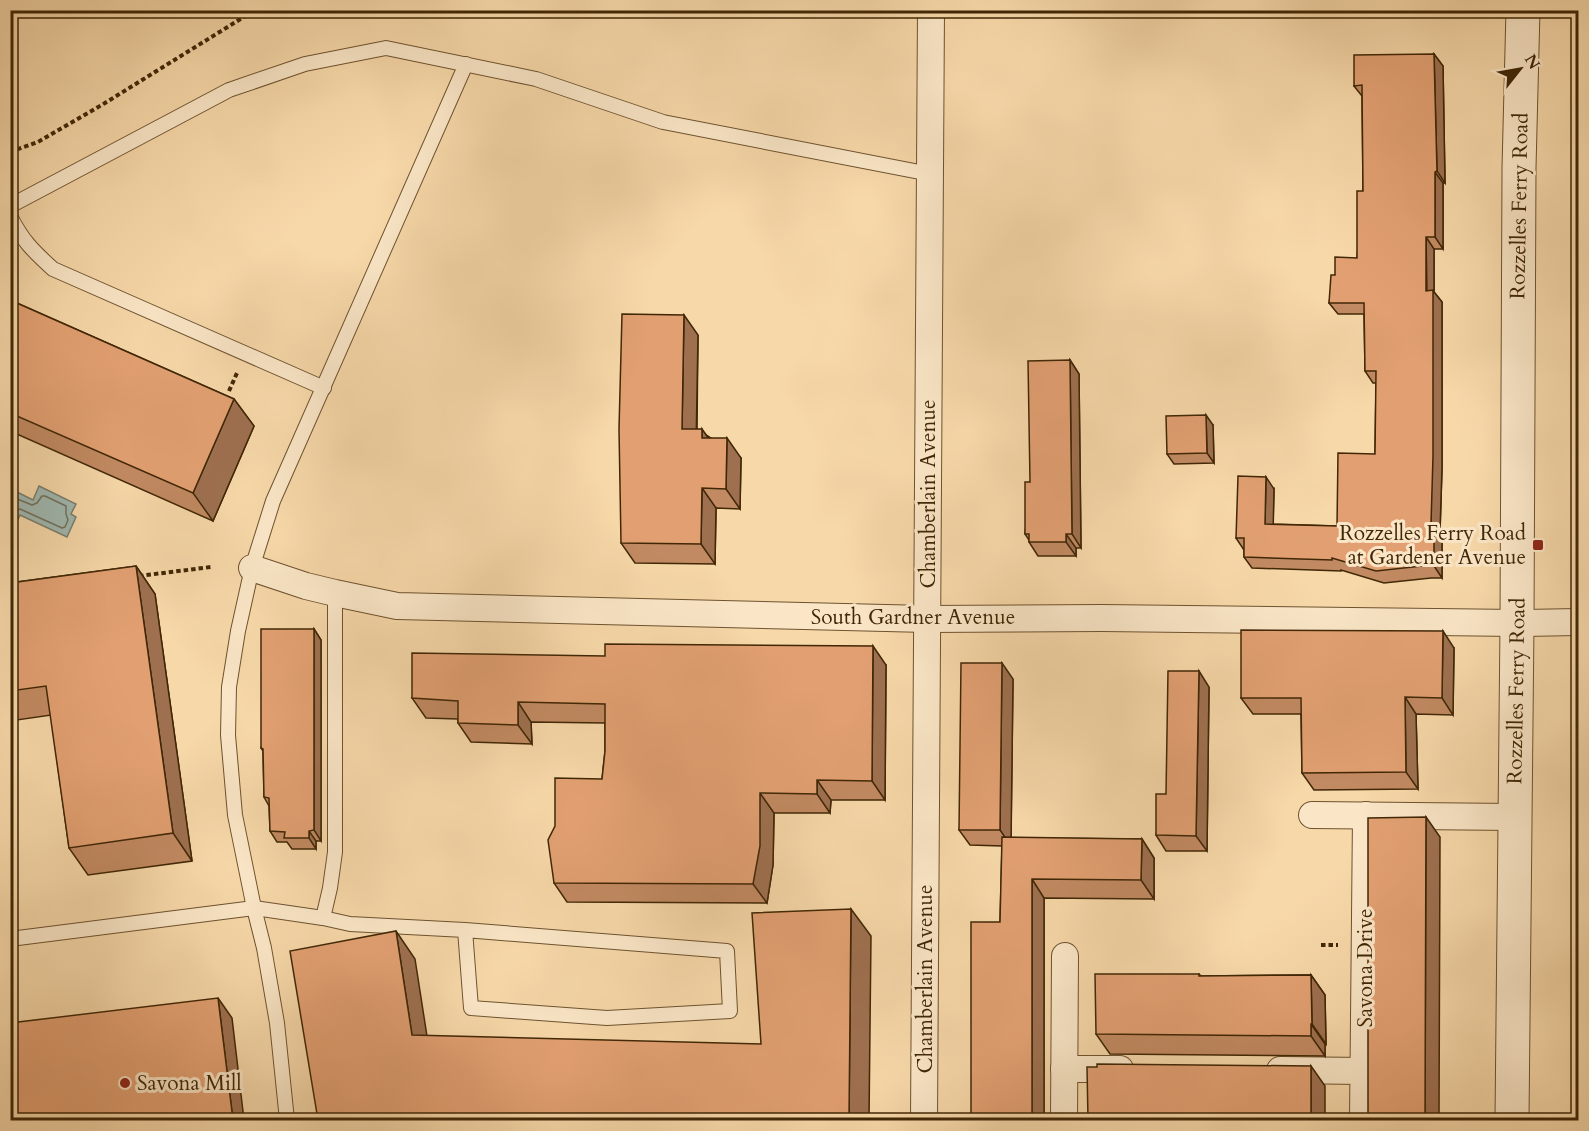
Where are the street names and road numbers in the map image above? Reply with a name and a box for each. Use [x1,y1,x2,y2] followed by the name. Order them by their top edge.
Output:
[1503,112,1536,300] street label: Rozzelles Ferry Road
[914,400,943,588] street label: Chamberlain Avenue
[1500,597,1533,785] street label: Rozzelles Ferry Road
[811,603,1015,632] street label: South Gardner Avenue
[911,885,940,1073] street label: Chamberlain Avenue
[1351,908,1380,1028] street label: Savona Drive

